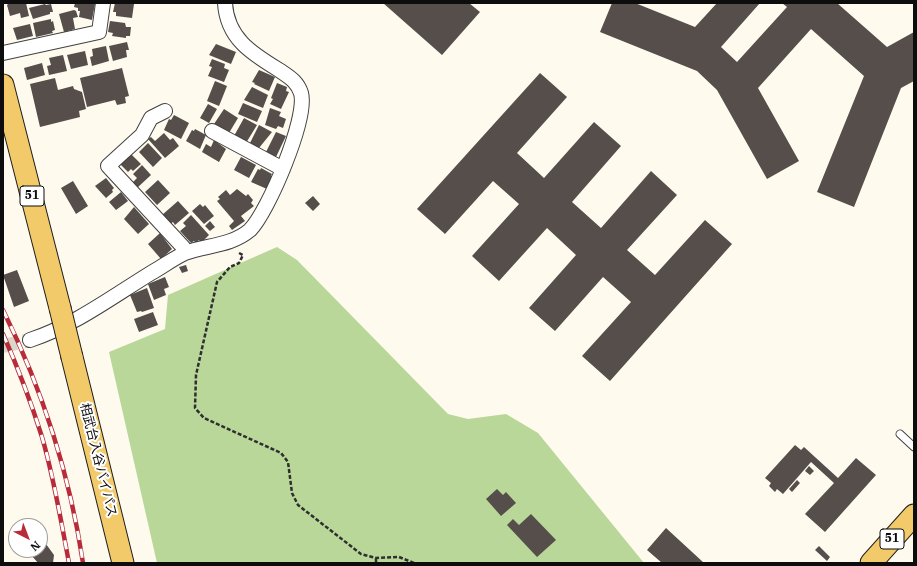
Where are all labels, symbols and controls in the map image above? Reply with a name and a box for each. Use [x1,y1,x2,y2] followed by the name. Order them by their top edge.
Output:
[20,186,44,206] road number: 51
[76,401,120,519] street label: 相武台入谷バイパス
[8,518,48,558] north arrow
[880,529,904,549] road number: 51
[27,538,43,554] text: N

